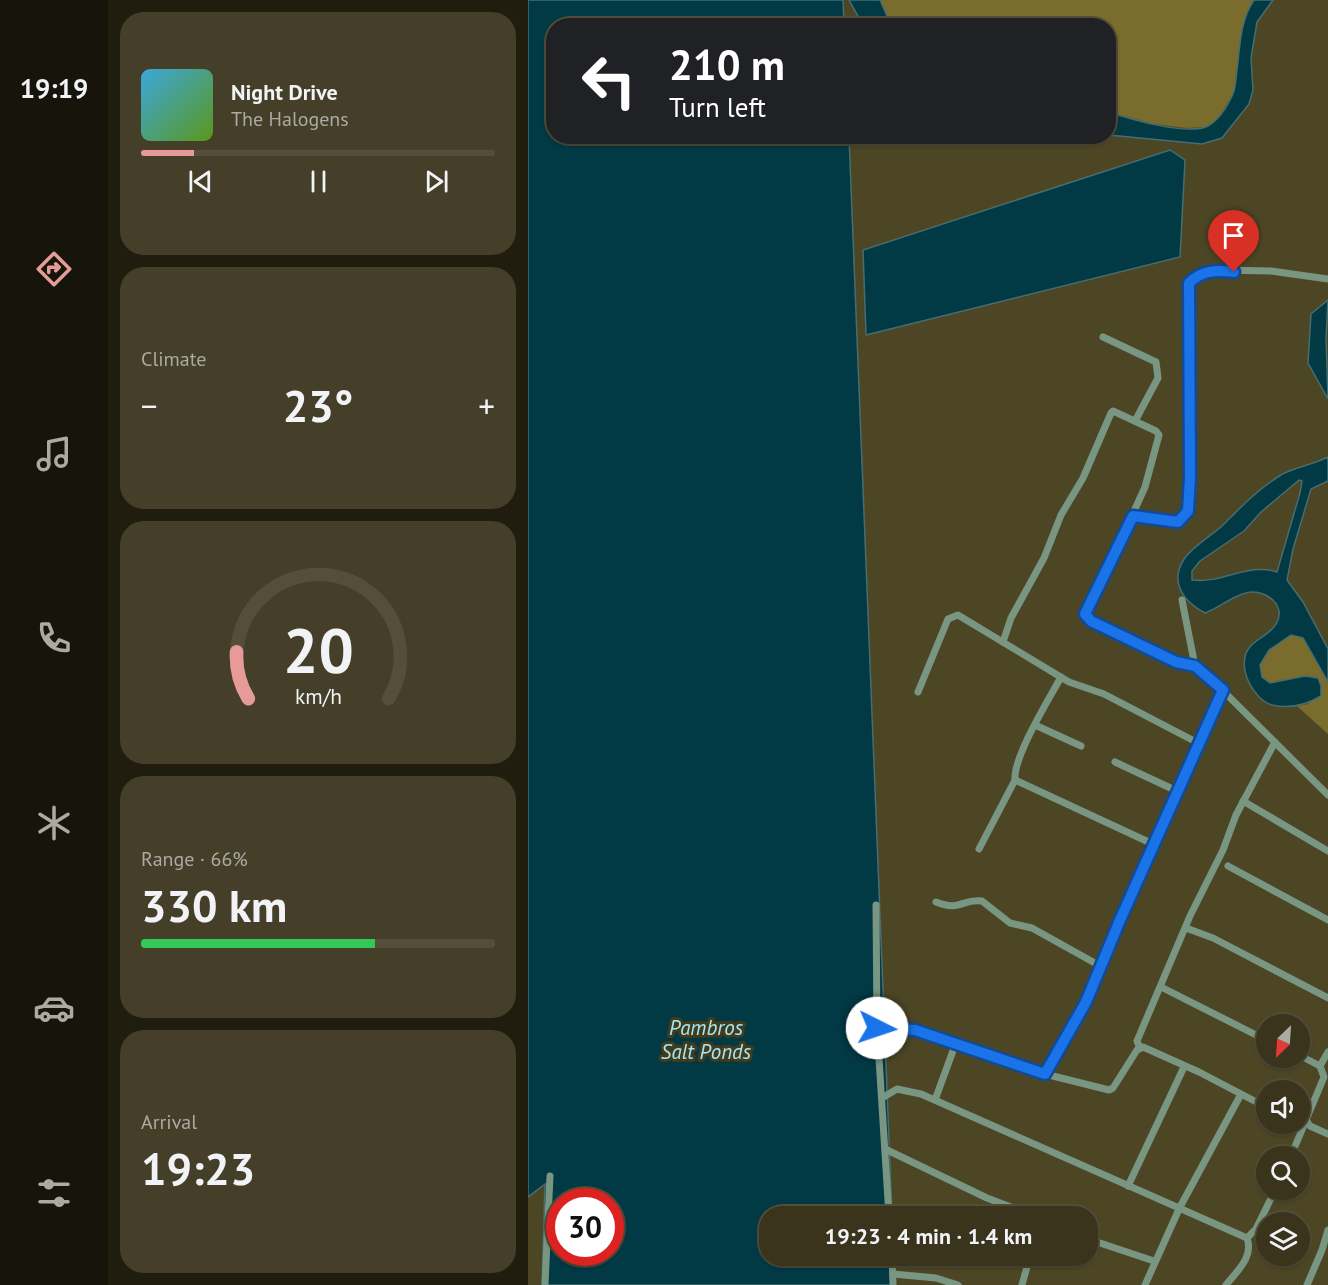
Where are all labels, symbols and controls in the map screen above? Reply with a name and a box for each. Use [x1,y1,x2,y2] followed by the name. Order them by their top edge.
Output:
[669,37,785,92] text: 210 m
[570,42,648,120] icon: left
[20,71,88,105] text: 19:19
[231,78,338,106] text: Night Drive
[669,90,766,124] text: Turn left
[231,106,349,132] text: The Halogens
[184,165,217,198] icon: previous
[302,165,335,198] icon: pause
[420,165,453,198] icon: next
[1208,210,1259,272] pin
[1217,219,1250,252] icon: arrive
[33,248,75,290] icon: directions
[141,346,207,372] text: Climate
[283,376,353,434] text: 23°
[141,384,158,427] text: −
[478,384,495,427] text: +
[33,433,75,475] icon: music
[283,610,353,691] text: 20
[33,617,75,659] icon: phone
[294,683,341,711] text: km/h
[33,802,75,844] icon: climate
[141,846,248,872] text: Range · 66%
[141,876,287,934] text: 330 km
[33,987,75,1029] icon: car
[845,996,909,1060] position arrow
[661,1014,752,1065] water label: Pambros Salt Ponds
[1256,1014,1310,1068] north arrow
[1256,1014,1310,1266] map controls
[1256,1080,1310,1134] button: sound
[141,1109,197,1135] text: Arrival
[141,1139,255,1197] text: 19:23
[1256,1146,1310,1200] button: search
[33,1172,75,1214] icon: filters
[546,1188,624,1266] speed limit sign: 30
[1256,1212,1310,1266] button: layers
[825,1222,1032,1250] text: 19:23 · 4 min · 1.4 km

